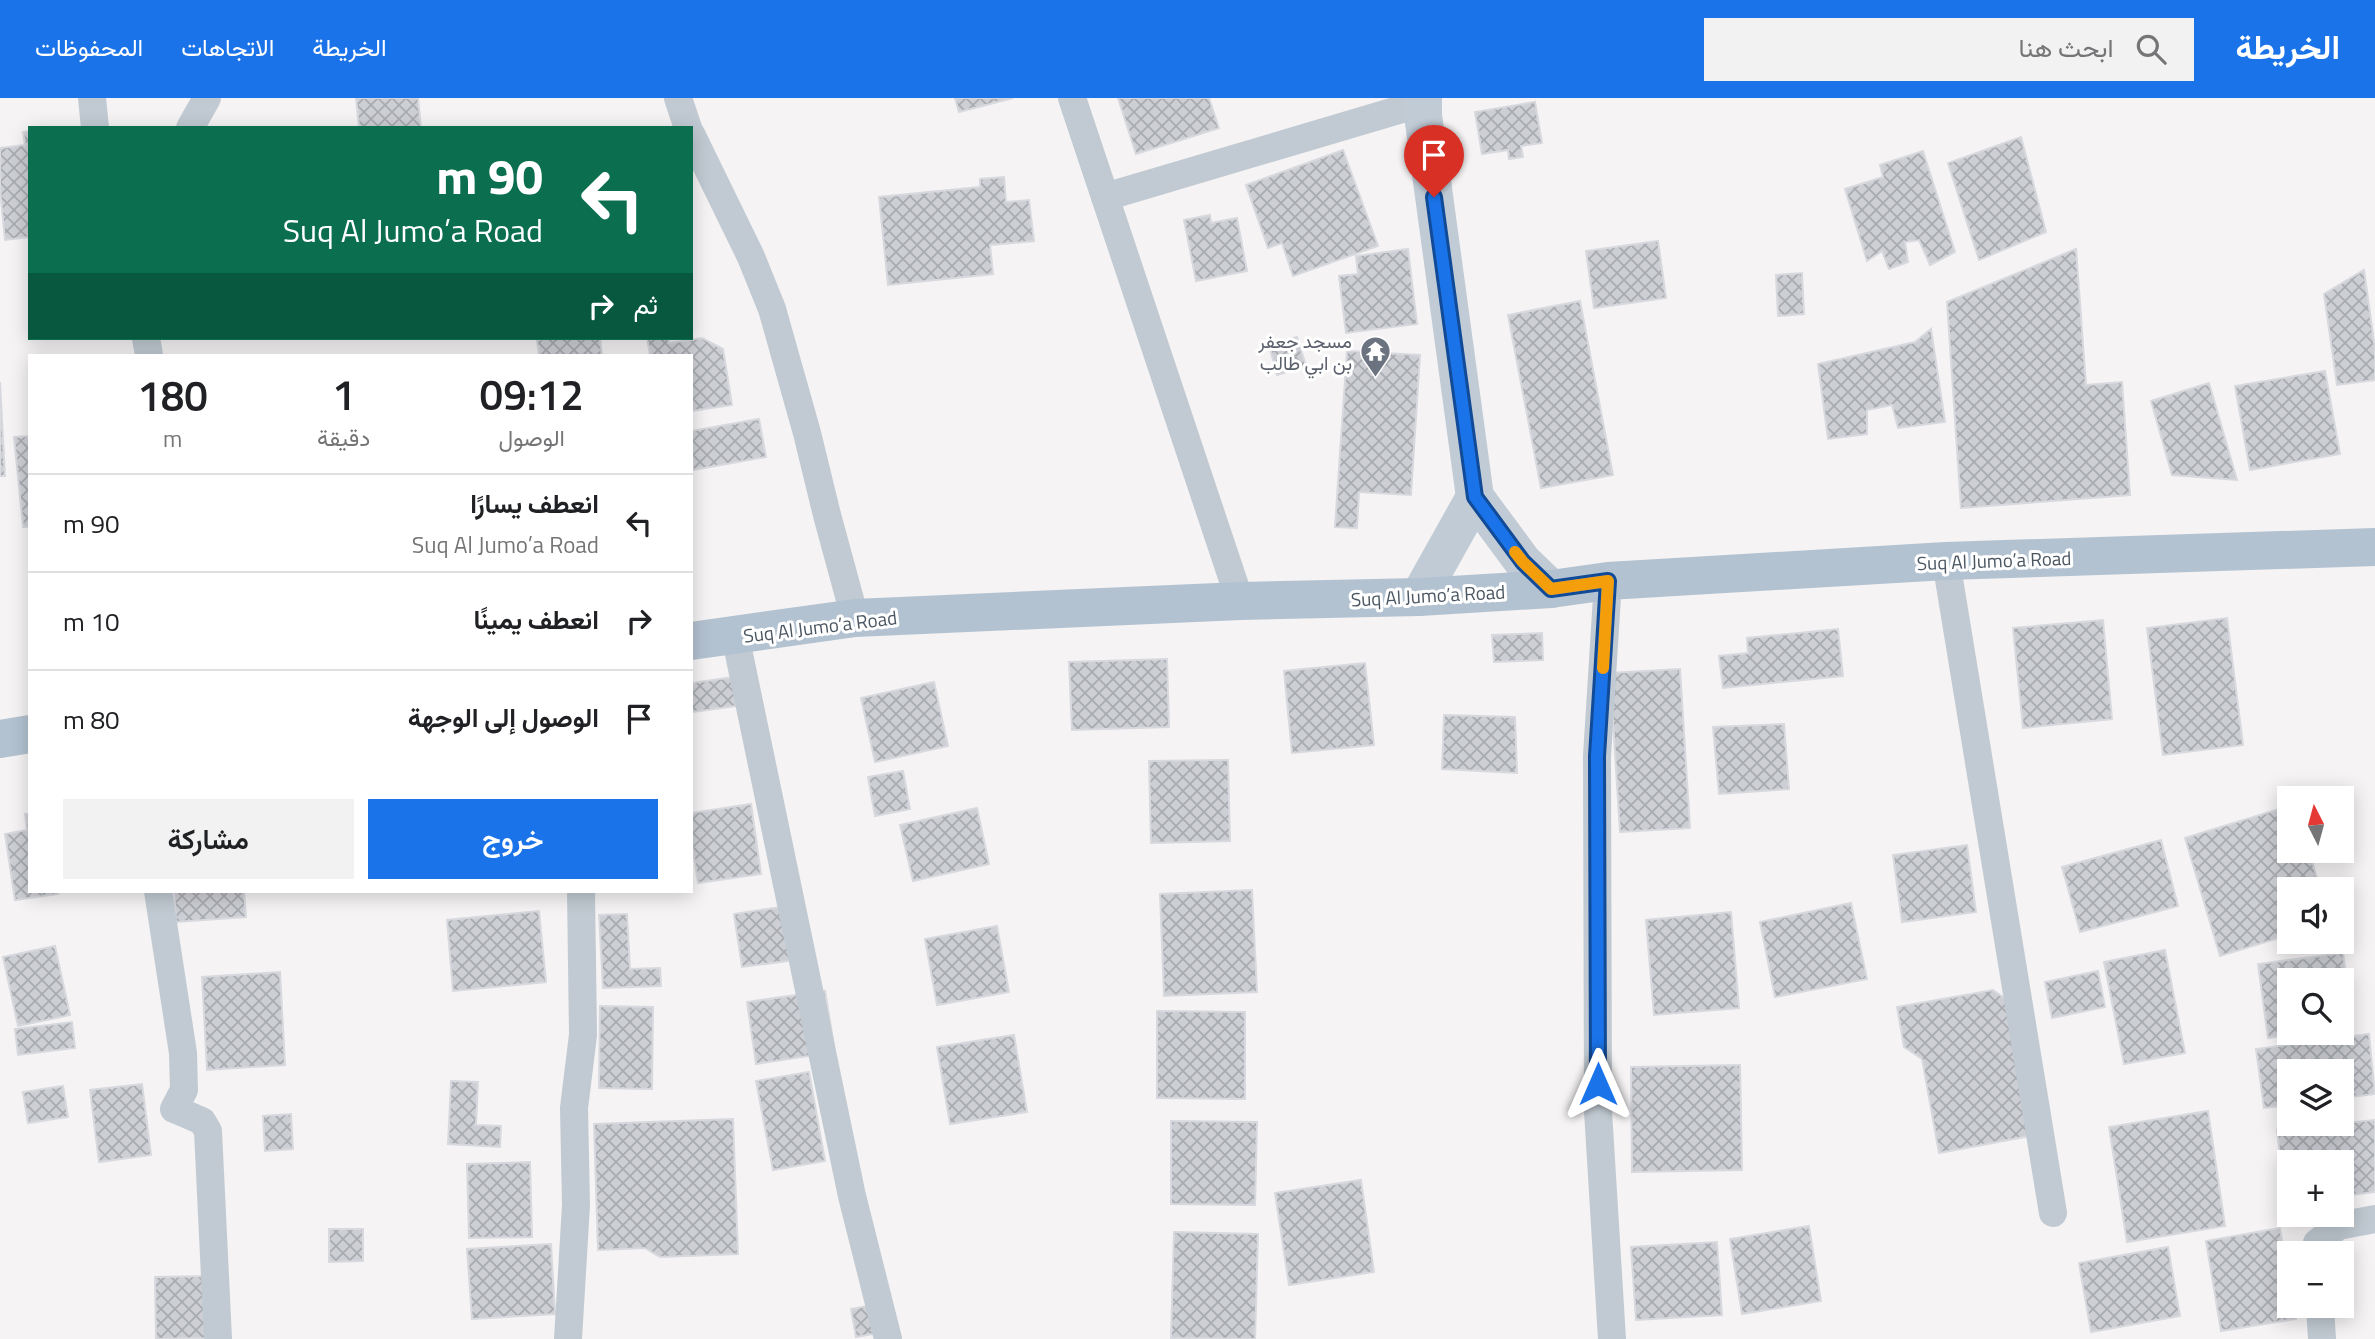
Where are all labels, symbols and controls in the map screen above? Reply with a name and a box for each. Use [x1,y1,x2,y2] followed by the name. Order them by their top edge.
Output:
[1704,18,2194,81] search box
[2236,22,2340,72] text: الخريطة
[2019,28,2114,67] text: ابحث هنا
[35,29,143,65] text: المحفوظات
[181,29,274,65] text: الاتجاهات
[312,29,387,65] text: الخريطة
[2132,30,2170,68] icon: search
[1404,125,1464,197] pin
[1415,136,1453,174] icon: arrive
[436,138,543,213] text: 90 m
[567,154,658,245] icon: left
[283,206,543,254] text: Suq Al Jumo’a Road
[634,285,658,324] text: ثم
[582,287,620,325] icon: right
[1257,326,1352,379] place label: مسجد جعفر بن ابي طالب
[1358,334,1392,378] temple icon: مسجد جعفر بن ابي طالب
[332,362,355,426] text: 1
[480,362,584,426] text: 09:12
[137,363,208,427] text: 180
[317,420,370,455] text: دقيقة
[498,420,565,455] text: الوصول
[163,421,182,456] text: m
[470,484,599,523] text: انعطف يسارًا
[63,504,120,543] text: 90 m
[620,504,658,542] icon: left
[412,527,599,562] text: Suq Al Jumo’a Road
[1916,543,2072,577] street label: Suq Al Jumo’a Road
[1350,576,1506,614] street label: Suq Al Jumo’a Road
[473,600,599,639] text: انعطف يمينًا
[63,602,120,641] text: 10 m
[620,602,658,640] icon: right
[742,602,898,650] street label: Suq Al Jumo’a Road
[408,698,599,737] text: الوصول إلى الوجهة
[63,700,120,739] text: 80 m
[620,700,658,738] icon: arrive
[2277,786,2354,863] north arrow
[2277,786,2354,1318] map controls
[63,799,354,879] button: مشاركة
[368,799,658,879] button: خروج
[2277,877,2354,954] button: sound
[2277,968,2354,1045] button: search
[1561,1047,1635,1121] position arrow
[2277,1059,2354,1136] button: layers
[2277,1150,2354,1227] button: +
[2277,1241,2354,1318] button: −

